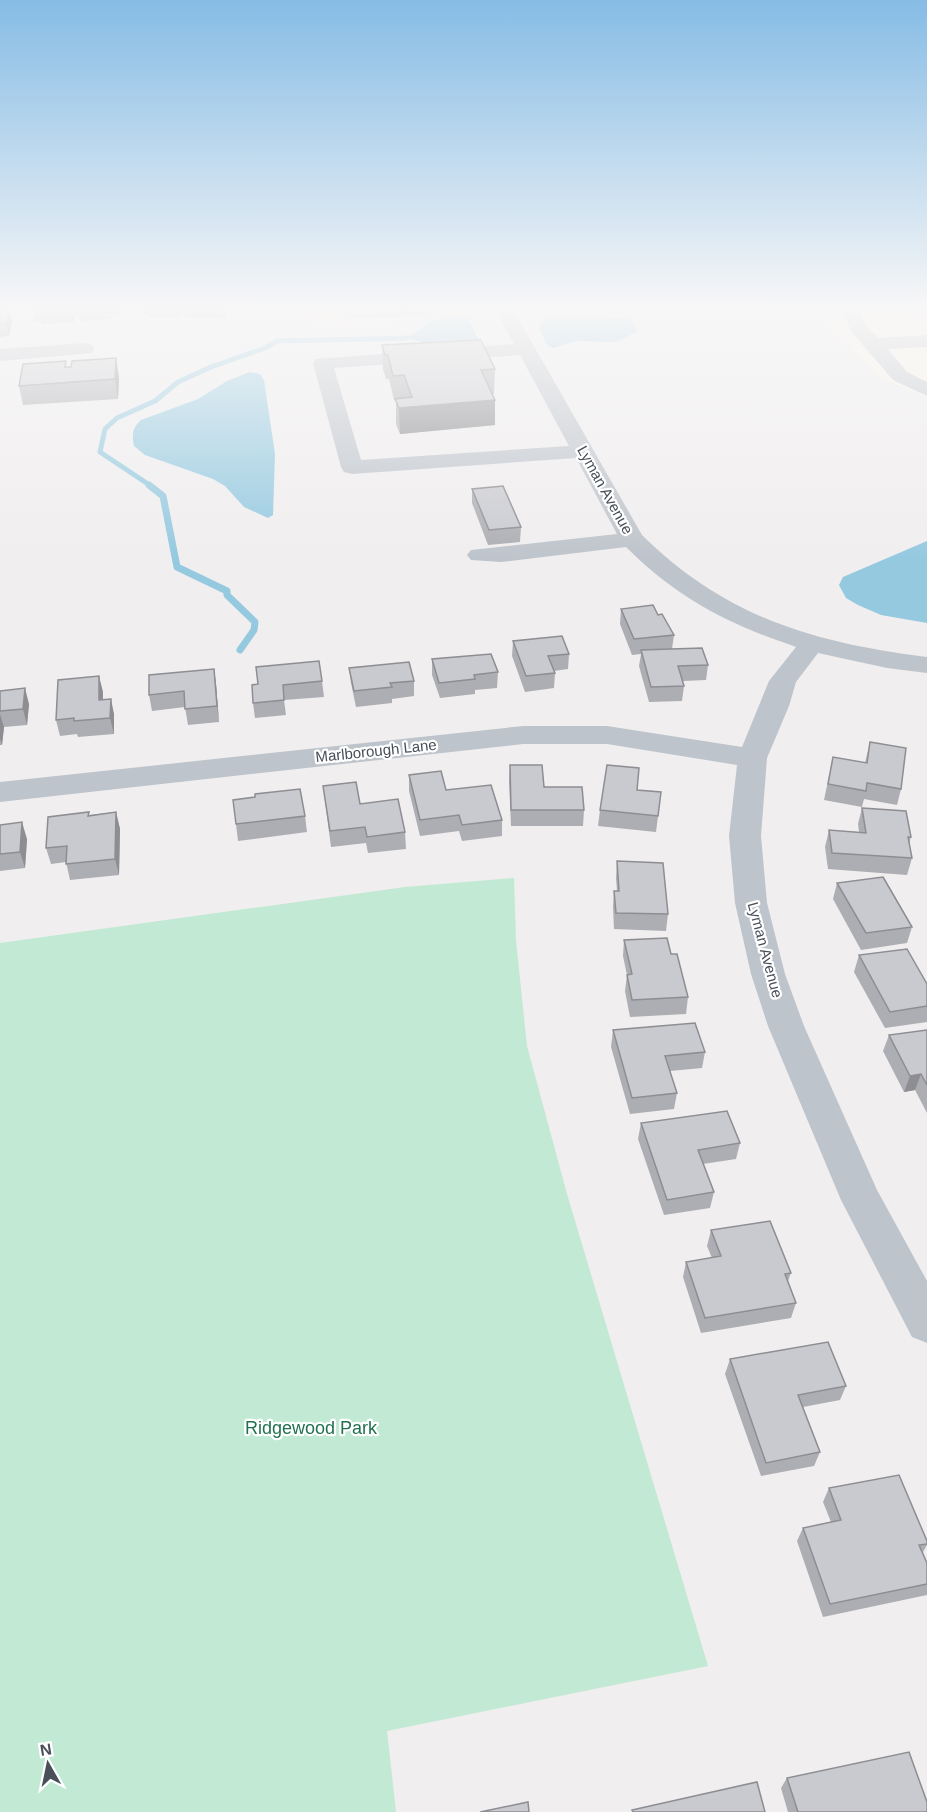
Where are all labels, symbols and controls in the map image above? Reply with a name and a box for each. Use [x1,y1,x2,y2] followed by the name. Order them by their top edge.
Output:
[574,443,637,537] street label: Lyman Avenue
[315,736,437,765] street label: Marlborough Lane
[745,900,786,1000] street label: Lyman Avenue
[245,1418,378,1438] park label: Ridgewood Park
[18,1734,78,1794] north arrow
[39,1740,53,1759] text: N

